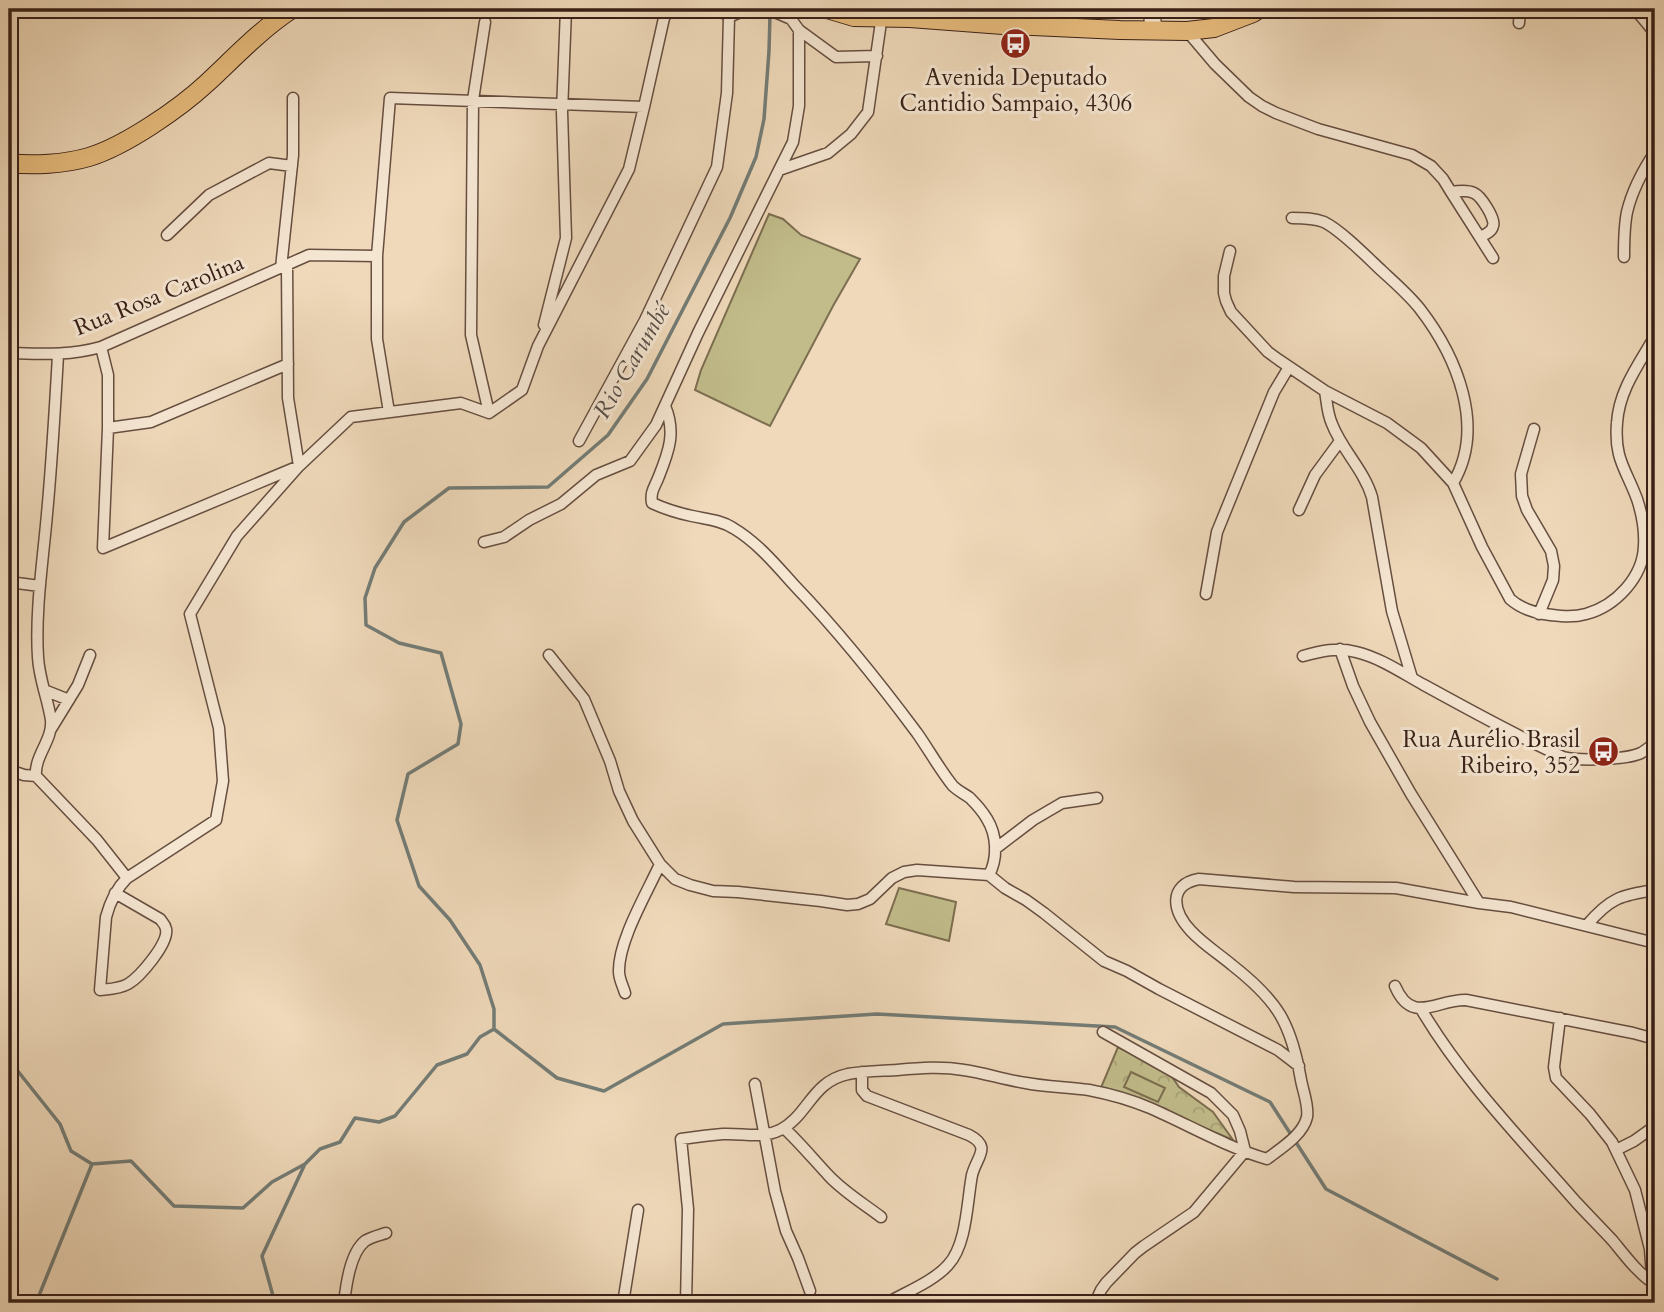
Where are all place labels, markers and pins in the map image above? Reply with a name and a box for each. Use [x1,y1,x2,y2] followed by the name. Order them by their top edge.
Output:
[999,26,1033,60] bus stop icon: Avenida Deputado Cantidio Sampaio, 4306
[900,62,1132,119] place label: Avenida Deputado Cantidio Sampaio, 4306
[1403,724,1580,781] place label: Rua Aurélio Brasil Ribeiro, 352
[1586,735,1620,769] bus stop icon: Rua Aurélio Brasil Ribeiro, 352

